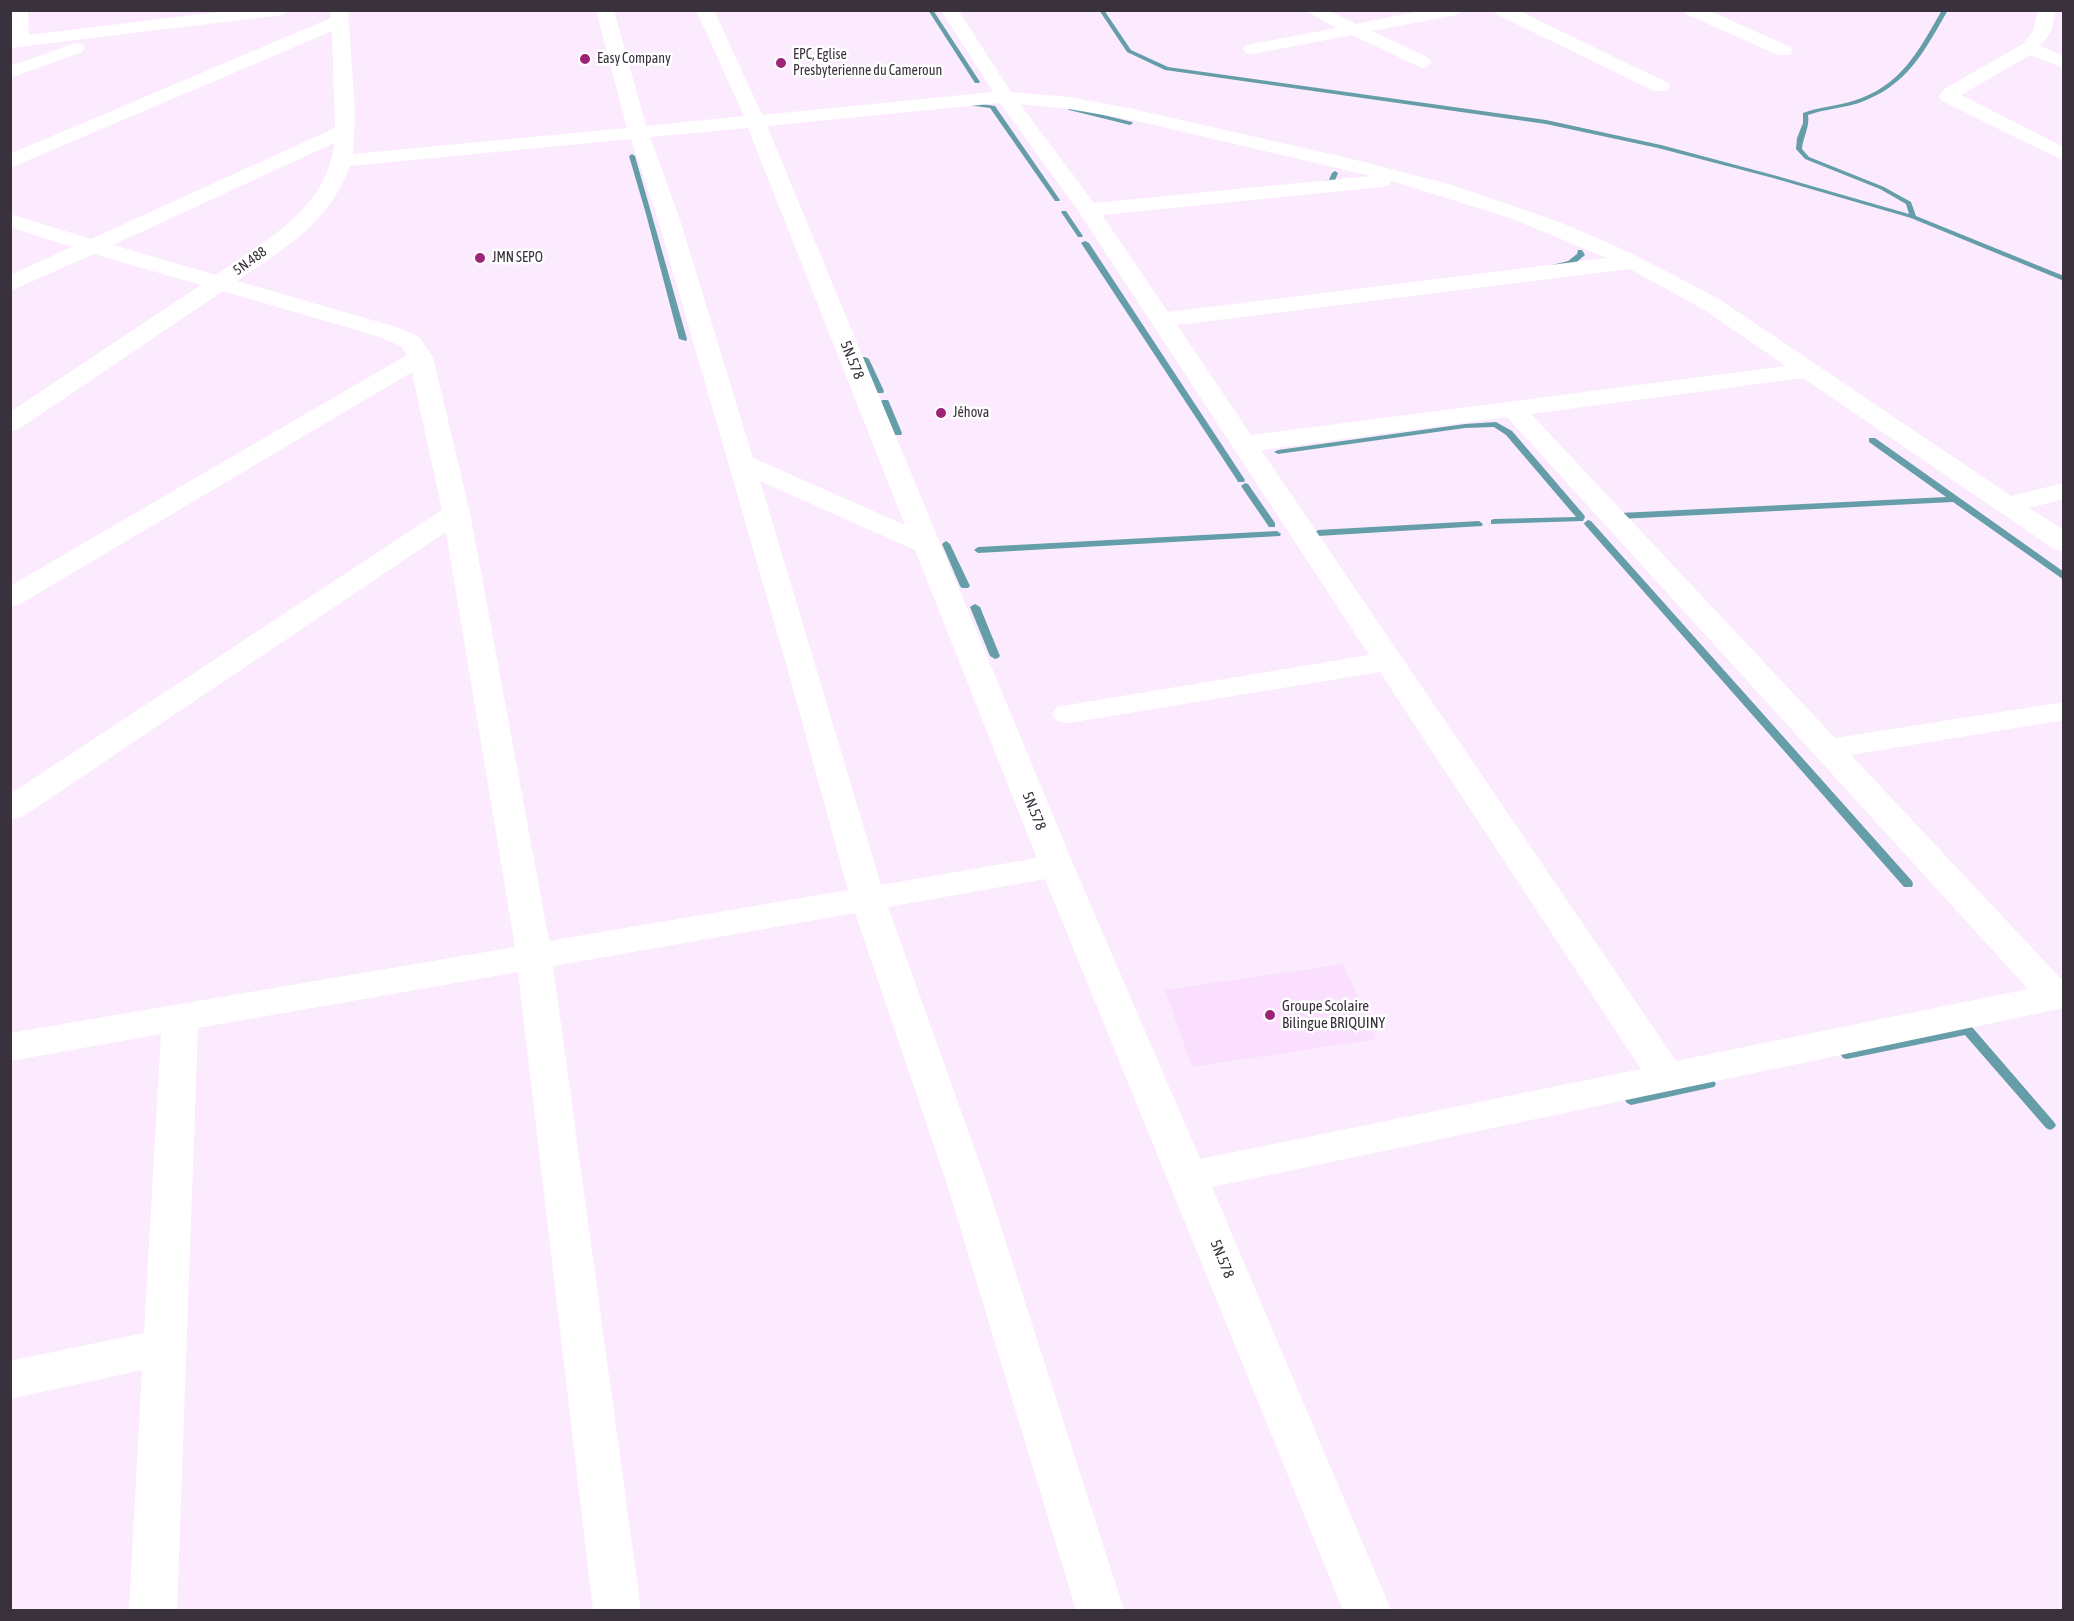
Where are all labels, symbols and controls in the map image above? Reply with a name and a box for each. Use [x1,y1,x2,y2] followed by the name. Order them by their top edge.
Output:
[793,47,942,80] place label: EPC, Eglise Presbyterienne du Cameroun
[597,51,671,67] place label: Easy Company
[578,52,592,66] marker: Easy Company
[774,56,788,70] marker: EPC, Eglise Presbyterienne du Cameroun
[230,243,270,279] street label: 5N.488
[492,250,543,266] place label: JMN SEPO
[473,251,487,265] marker: JMN SEPO
[836,338,868,382] street label: 5N.578
[953,405,989,421] place label: Jéhova
[934,406,948,420] marker: Jéhova
[1018,789,1050,833] street label: 5N.578
[1282,997,1385,1032] place label: Groupe Scolaire Bilingue BRIQUINY
[1263,1008,1277,1022] marker: Groupe Scolaire Bilingue BRIQUINY
[1206,1237,1238,1281] street label: 5N.578

